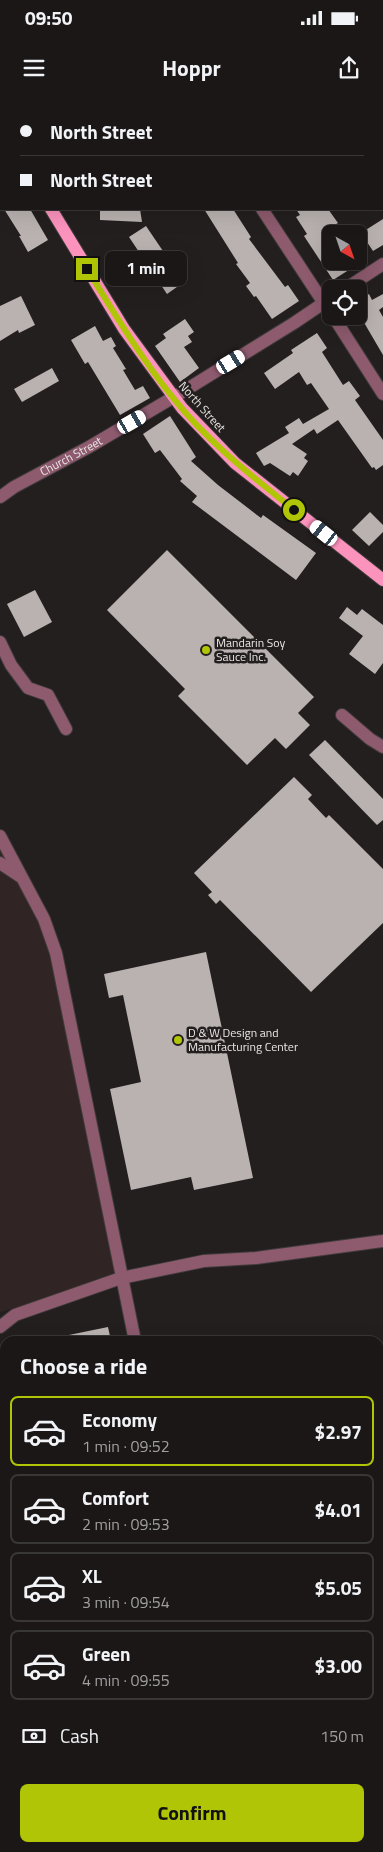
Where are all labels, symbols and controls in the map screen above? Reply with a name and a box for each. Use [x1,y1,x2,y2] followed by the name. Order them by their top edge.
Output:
[25,3,72,32] text: 09:50
[162,51,221,85] text: Hoppr
[20,54,48,82] icon: menu
[335,54,363,82] icon: share
[50,117,152,146] text: North Street
[50,165,152,194] text: North Street
[322,225,368,270] north arrow
[322,225,367,325] map controls
[104,252,187,286] callout: 1 min
[127,256,165,280] text: 1 min
[76,258,98,280] route end
[322,280,367,325] button: locate
[214,348,247,376] car
[174,377,231,437] street label: North Street
[115,408,148,436] car
[36,431,106,481] street label: Church Street
[283,499,305,521] route start
[307,518,340,548] car
[216,633,285,666] place label: Mandarin Soy Sauce Inc.
[200,644,212,656] marker: Mandarin Soy Sauce Inc.
[188,1023,298,1056] place label: D & W Design and Manufacturing Center
[172,1034,184,1046] marker: D & W Design and Manufacturing Center
[20,1349,147,1383] text: Choose a ride
[82,1405,157,1434] text: Economy
[22,1409,67,1454] icon: car
[315,1417,362,1446] text: $2.97
[82,1434,170,1458] text: 1 min · 09:52
[82,1483,149,1512] text: Comfort
[22,1487,67,1532] icon: car
[315,1495,362,1524] text: $4.01
[82,1512,170,1536] text: 2 min · 09:53
[82,1561,102,1590] text: XL
[22,1565,67,1610] icon: car
[315,1573,362,1602] text: $5.05
[82,1590,170,1614] text: 3 min · 09:54
[82,1639,131,1668] text: Green
[22,1643,67,1688] icon: car
[315,1651,362,1680] text: $3.00
[82,1668,170,1692] text: 4 min · 09:55
[60,1721,99,1750] text: Cash
[20,1722,48,1750] icon: cash
[320,1724,364,1748] text: 150 m
[20,1784,364,1842] button: Confirm

